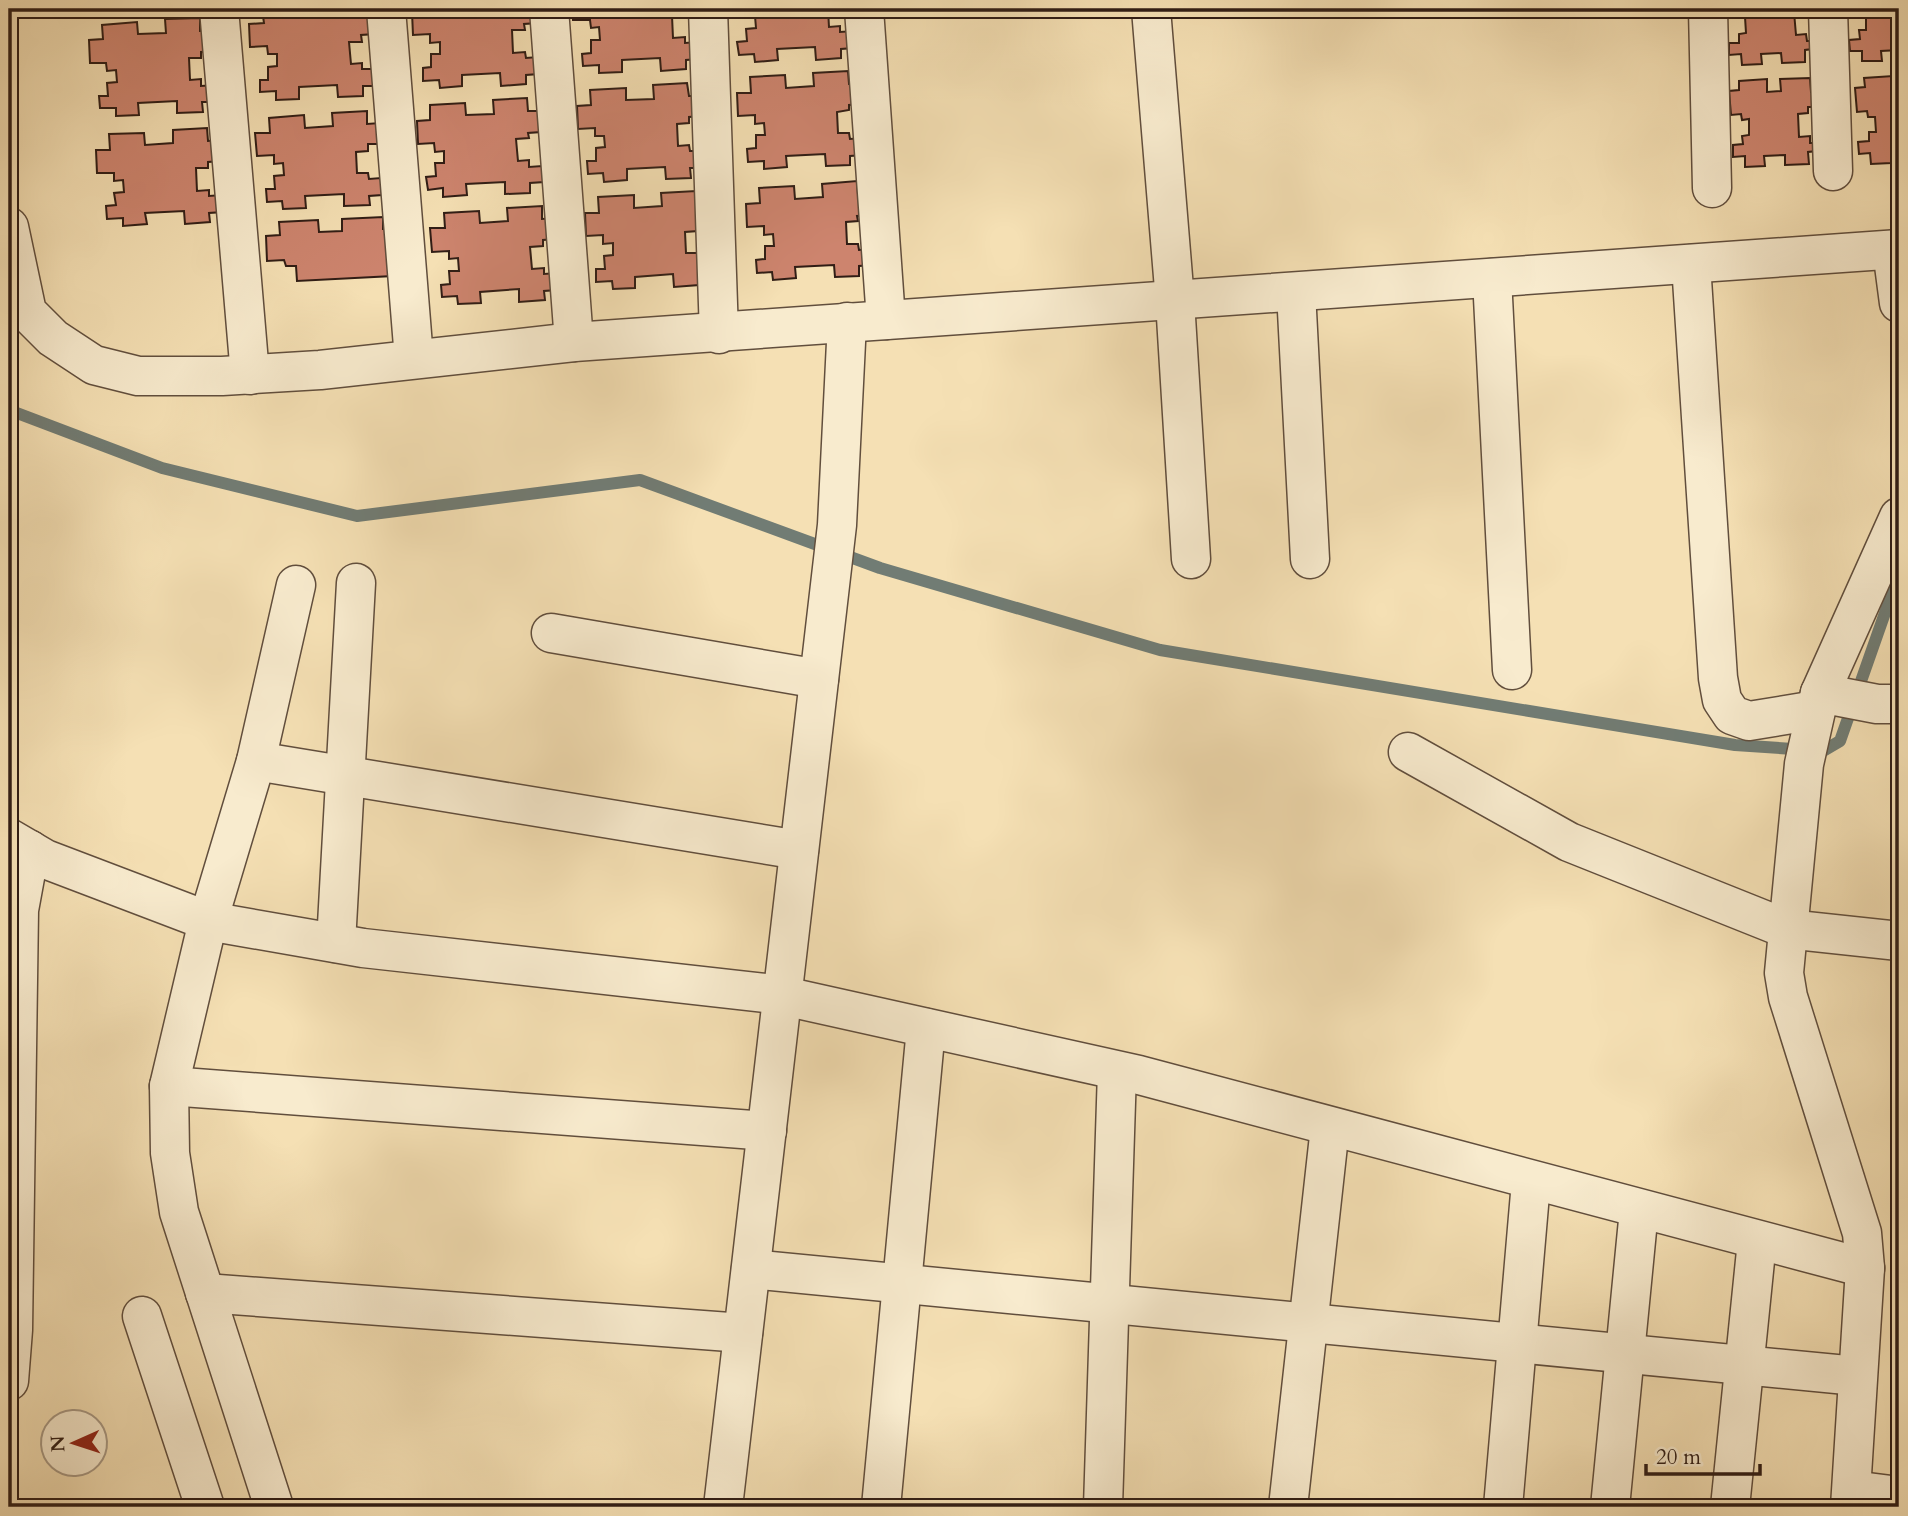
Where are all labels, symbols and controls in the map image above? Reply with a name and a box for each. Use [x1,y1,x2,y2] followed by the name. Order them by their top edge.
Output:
[38,1408,108,1478] north arrow
[1646,1432,1759,1476] scale bar
[45,1434,71,1453] text: N
[1656,1443,1701,1472] text: 20 m

